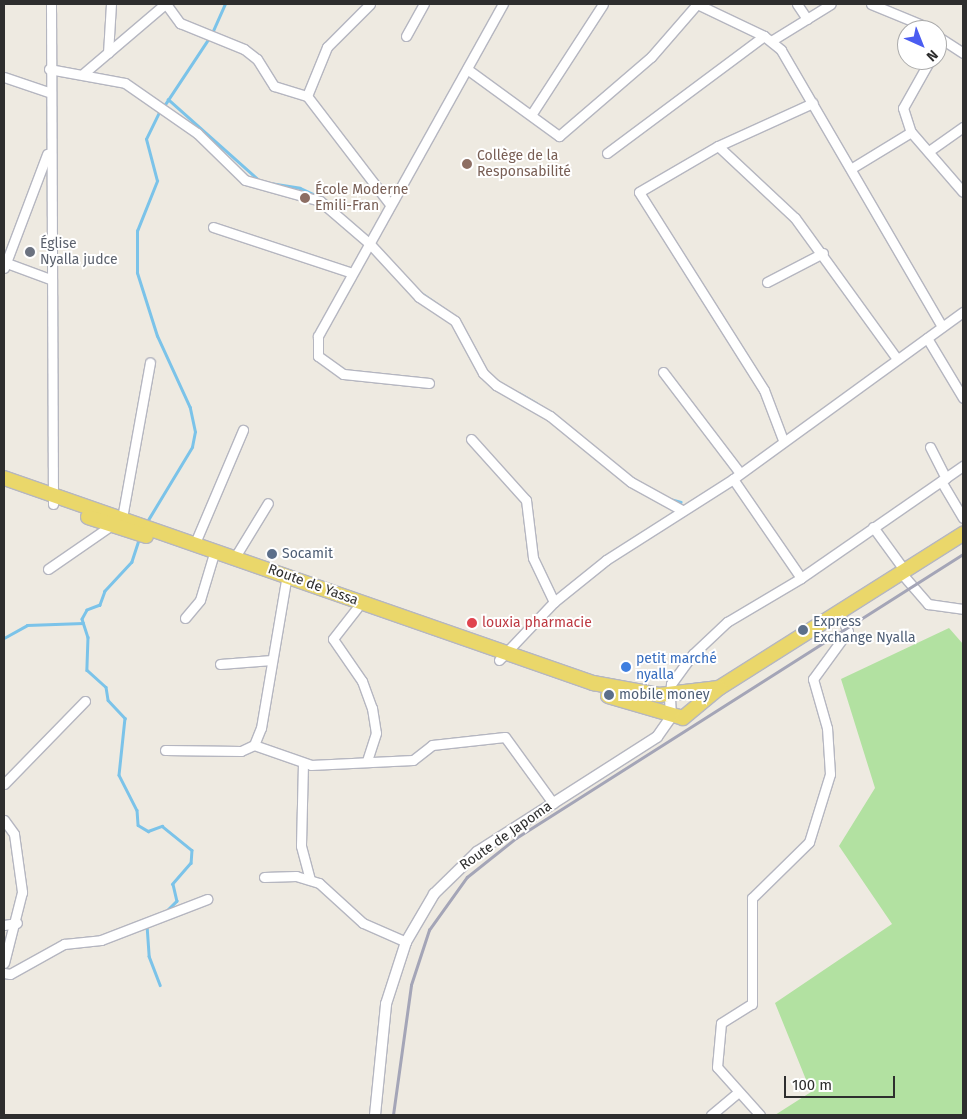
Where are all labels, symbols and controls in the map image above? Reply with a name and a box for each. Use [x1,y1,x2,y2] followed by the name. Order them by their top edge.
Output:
[897,20,947,70] north arrow
[923,46,941,65] text: N
[477,148,571,180] place label: Collège de la Responsabilité
[461,158,473,170] marker: Collège de la Responsabilité
[315,182,408,214] place label: École Moderne Emili-Fran
[299,192,311,204] marker: École Moderne Emili-Fran
[40,236,118,268] place label: Église Nyalla judce
[24,246,36,258] marker: Église Nyalla judce
[282,546,333,562] place label: Socamit
[266,548,278,560] marker: Socamit
[266,561,360,609] street label: Route de Yassa
[813,614,916,646] place label: Express Exchange Nyalla
[482,615,592,631] place label: louxia pharmacie
[466,617,478,629] marker: louxia pharmacie
[797,624,809,636] marker: Express Exchange Nyalla
[636,651,717,684] place label: petit marché nyalla
[620,661,632,673] marker: petit marché nyalla
[619,687,710,703] place label: mobile money
[603,689,615,701] marker: mobile money
[457,798,555,874] street label: Route de Japoma
[787,1066,898,1098] scale bar
[792,1076,832,1094] text: 100 m

